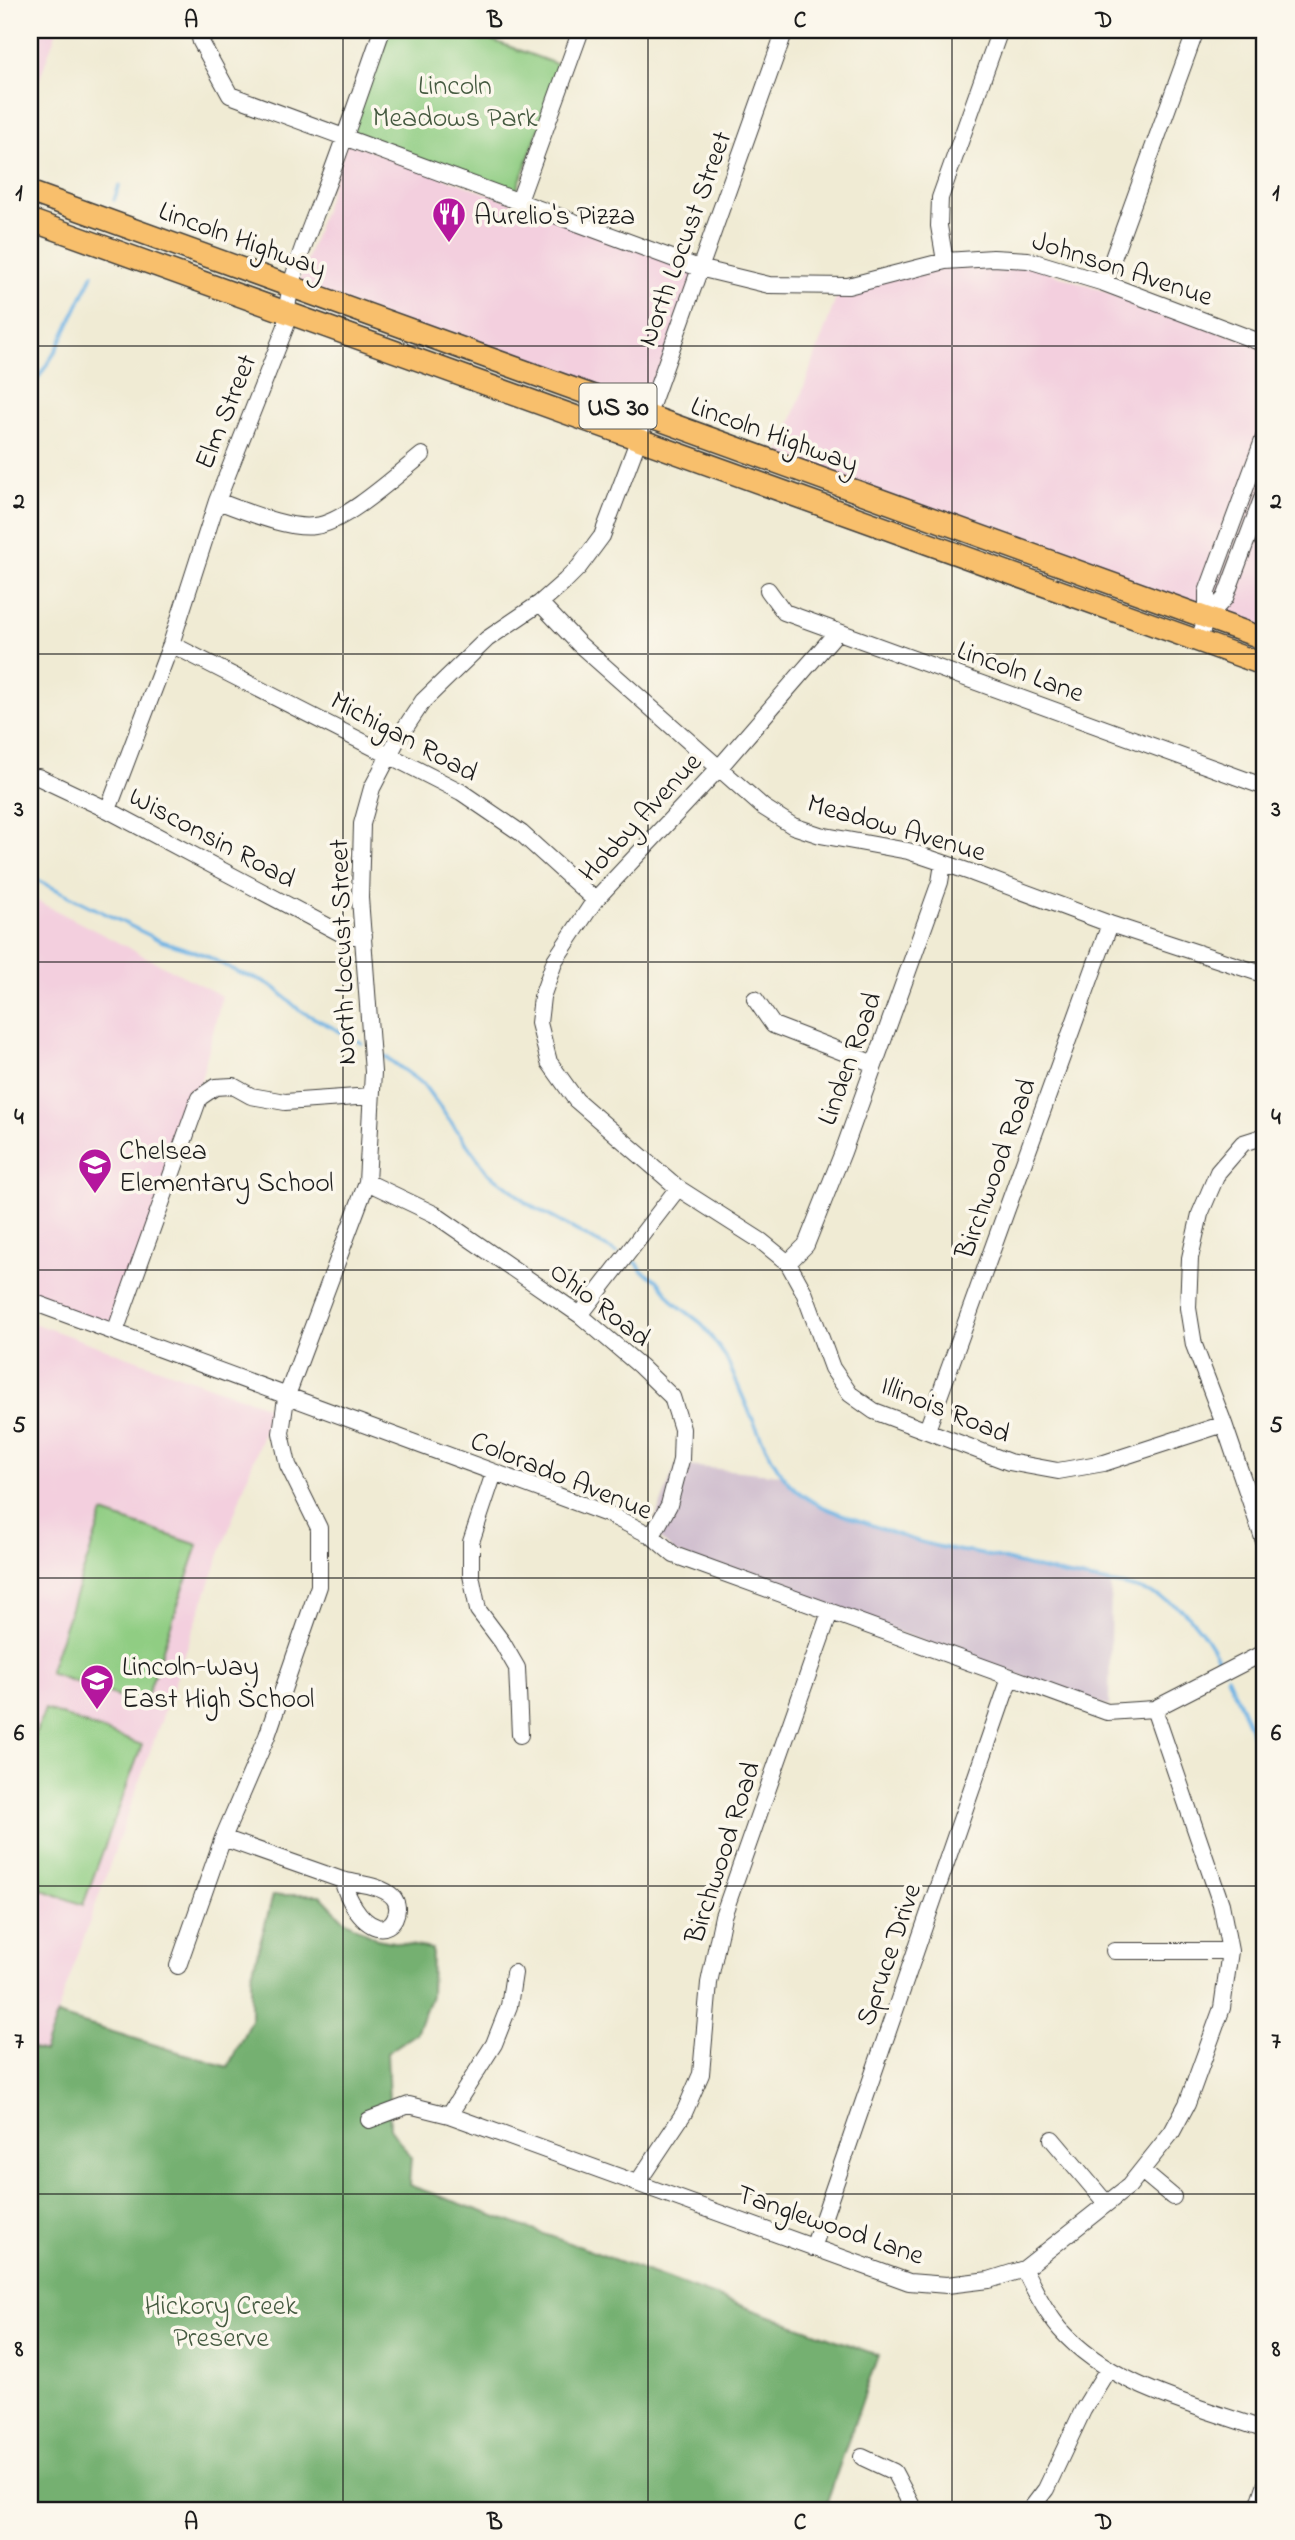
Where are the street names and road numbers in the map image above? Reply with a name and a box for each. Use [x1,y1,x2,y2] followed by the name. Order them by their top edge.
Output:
[628,126,744,353] street label: North Locust Street
[152,192,332,291] street label: Lincoln Highway
[1026,222,1218,319] street label: Johnson Avenue
[186,349,269,476] street label: Elm Street
[580,384,656,428] road number: US 30
[684,387,864,486] street label: Lincoln Highway
[950,631,1090,715] street label: Lincoln Lane
[322,682,485,794] street label: Michigan Road
[570,744,713,893] street label: Hobby Avenue
[120,778,303,901] street label: Wisconsin Road
[802,784,991,875] street label: Meadow Avenue
[320,838,369,1066] street label: North Locust Street
[808,987,894,1132] street label: Linden Road
[945,1073,1049,1266] street label: Birchwood Road
[539,1253,659,1359] street label: Ohio Road
[874,1367,1016,1456] street label: Illinois Road
[463,1422,658,1533] street label: Colorado Avenue
[675,1757,773,1950] street label: Birchwood Road
[847,1878,934,2032] street label: Spruce Drive
[731,2175,929,2278] street label: Tanglewood Lane

